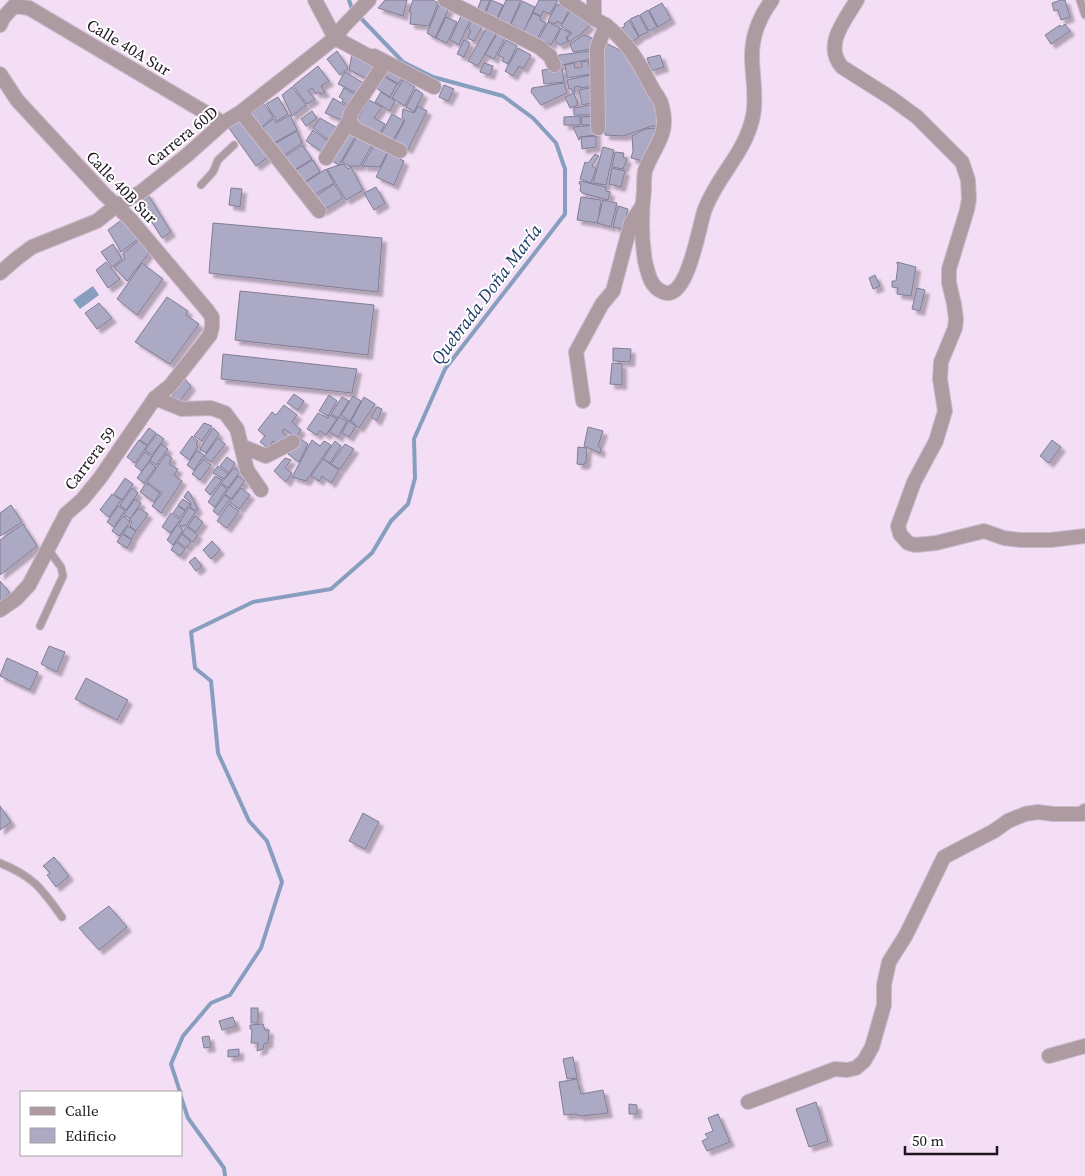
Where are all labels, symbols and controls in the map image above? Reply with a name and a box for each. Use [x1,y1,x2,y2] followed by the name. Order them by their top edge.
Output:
[83,13,175,81] street label: Calle 40A Sur
[142,101,222,171] street label: Carrera 60D
[82,146,163,228] street label: Calle 40B Sur
[425,218,547,369] water label: Quebrada Doña María
[59,422,121,494] street label: Carrera 59
[20,1091,182,1156] legend
[65,1100,99,1121] text: Calle
[905,1124,998,1156] scale bar
[65,1125,116,1146] text: Edificio
[912,1130,944,1151] text: 50 m

